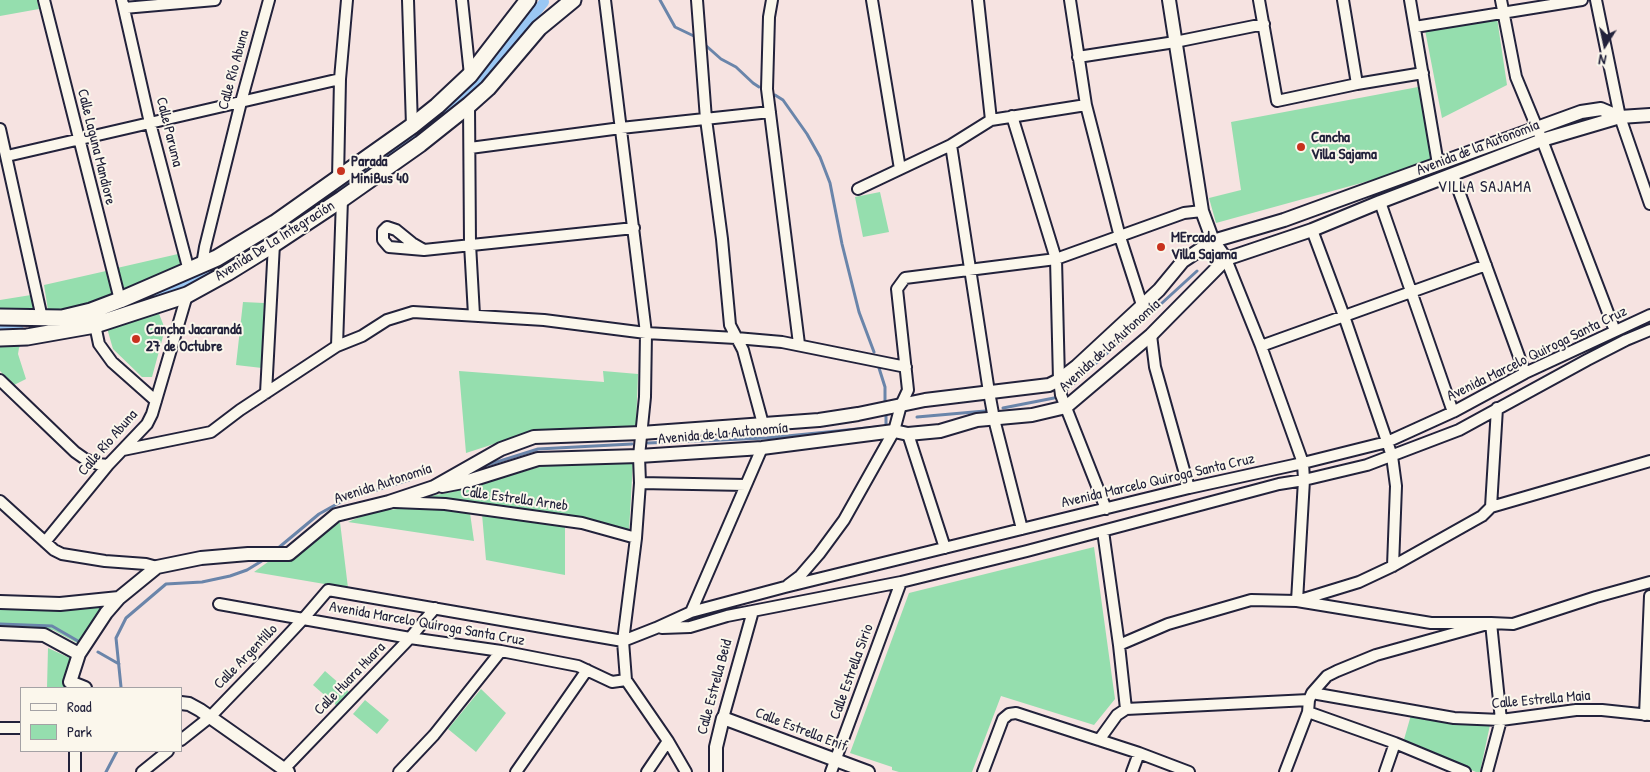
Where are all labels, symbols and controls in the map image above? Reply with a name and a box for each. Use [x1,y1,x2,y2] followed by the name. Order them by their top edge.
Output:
[1580,20,1630,70] north arrow
[215,28,253,112] street label: Calle Río Abuna
[1597,50,1608,70] text: N
[73,87,119,207] street label: Calle Laguna Mandiore
[152,95,186,169] street label: Calle Paruma
[1414,116,1542,180] street label: Avenida de la Autonomía
[1311,129,1377,164] place label: Cancha Villa Sajama
[1295,141,1307,153] marker: Cancha Villa Sajama
[351,153,409,188] place label: Parada MiniBus 40
[335,165,347,177] marker: Parada MiniBus 40
[1436,178,1534,198] district label: VILLA SAJAMA
[212,197,338,285] street label: Avenida De La Integración
[1171,229,1237,264] place label: MErcado Villa Sajama
[1155,241,1167,253] marker: MErcado Villa Sajama
[1056,296,1164,396] street label: Avenida de la Autonomía
[1444,303,1630,405] street label: Avenida Marcelo Quiroga Santa Cruz
[146,321,242,356] place label: Cancha Jacarandá 27 de Octubre
[130,333,142,345] marker: Cancha Jacarandá 27 de Octubre
[74,406,142,480] street label: Calle Río Abuna
[657,419,789,449] street label: Avenida de la Autonomía
[1060,450,1256,512] street label: Avenida Marcelo Quiroga Santa Cruz
[332,460,434,508] street label: Avenida Autonomía
[461,483,569,515] street label: Calle Estrella Arneb
[328,598,526,650] street label: Avenida Marcelo Quiroga Santa Cruz
[211,621,281,693] street label: Calle Argentillo
[826,622,878,722] street label: Calle Estrella Sirio
[694,637,736,737] street label: Calle Estrella Beid
[311,639,389,719] street label: Calle Huara Huara
[20,687,182,752] legend
[1491,687,1591,713] street label: Calle Estrella Maia
[67,696,92,717] text: Road
[752,704,850,756] street label: Calle Estrella Enif
[67,721,92,742] text: Park

